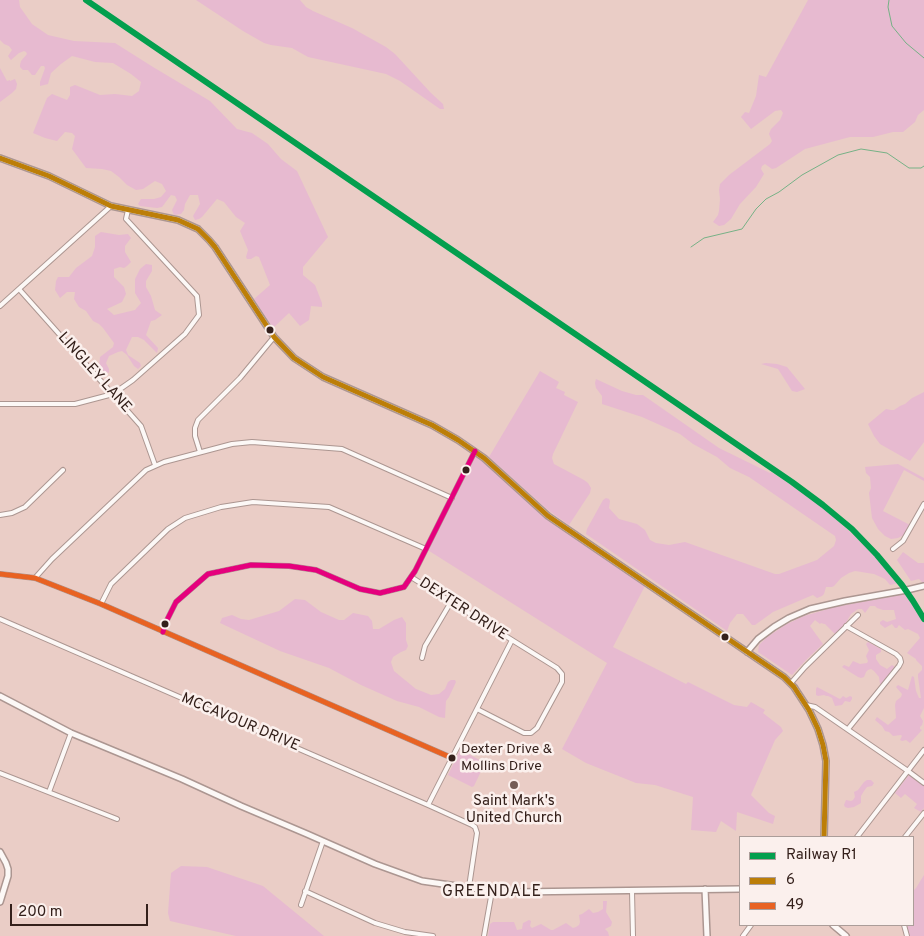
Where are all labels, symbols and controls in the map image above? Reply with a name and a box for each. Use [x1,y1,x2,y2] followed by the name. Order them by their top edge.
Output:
[265,325,275,335] unlabelled marker
[53,329,135,417] street label: LINGLEY LANE
[461,465,471,475] unlabelled marker
[415,575,511,645] street label: DEXTER DRIVE
[160,619,170,629] unlabelled marker
[720,632,730,642] unlabelled marker
[178,690,302,756] street label: MCCAVOUR DRIVE
[461,742,552,774] place label: Dexter Drive & Mollins Drive
[447,753,457,763] marker: Dexter Drive & Mollins Drive
[508,779,520,791] marker: Saint Mark's United Church
[466,793,562,828] place label: Saint Mark's United Church
[739,836,914,926] legend
[786,846,857,865] text: Railway R1
[786,871,795,890] text: 6
[441,883,543,903] district label: GREENDALE
[12,894,150,926] scale bar
[786,896,804,915] text: 49
[18,903,63,922] text: 200 m

